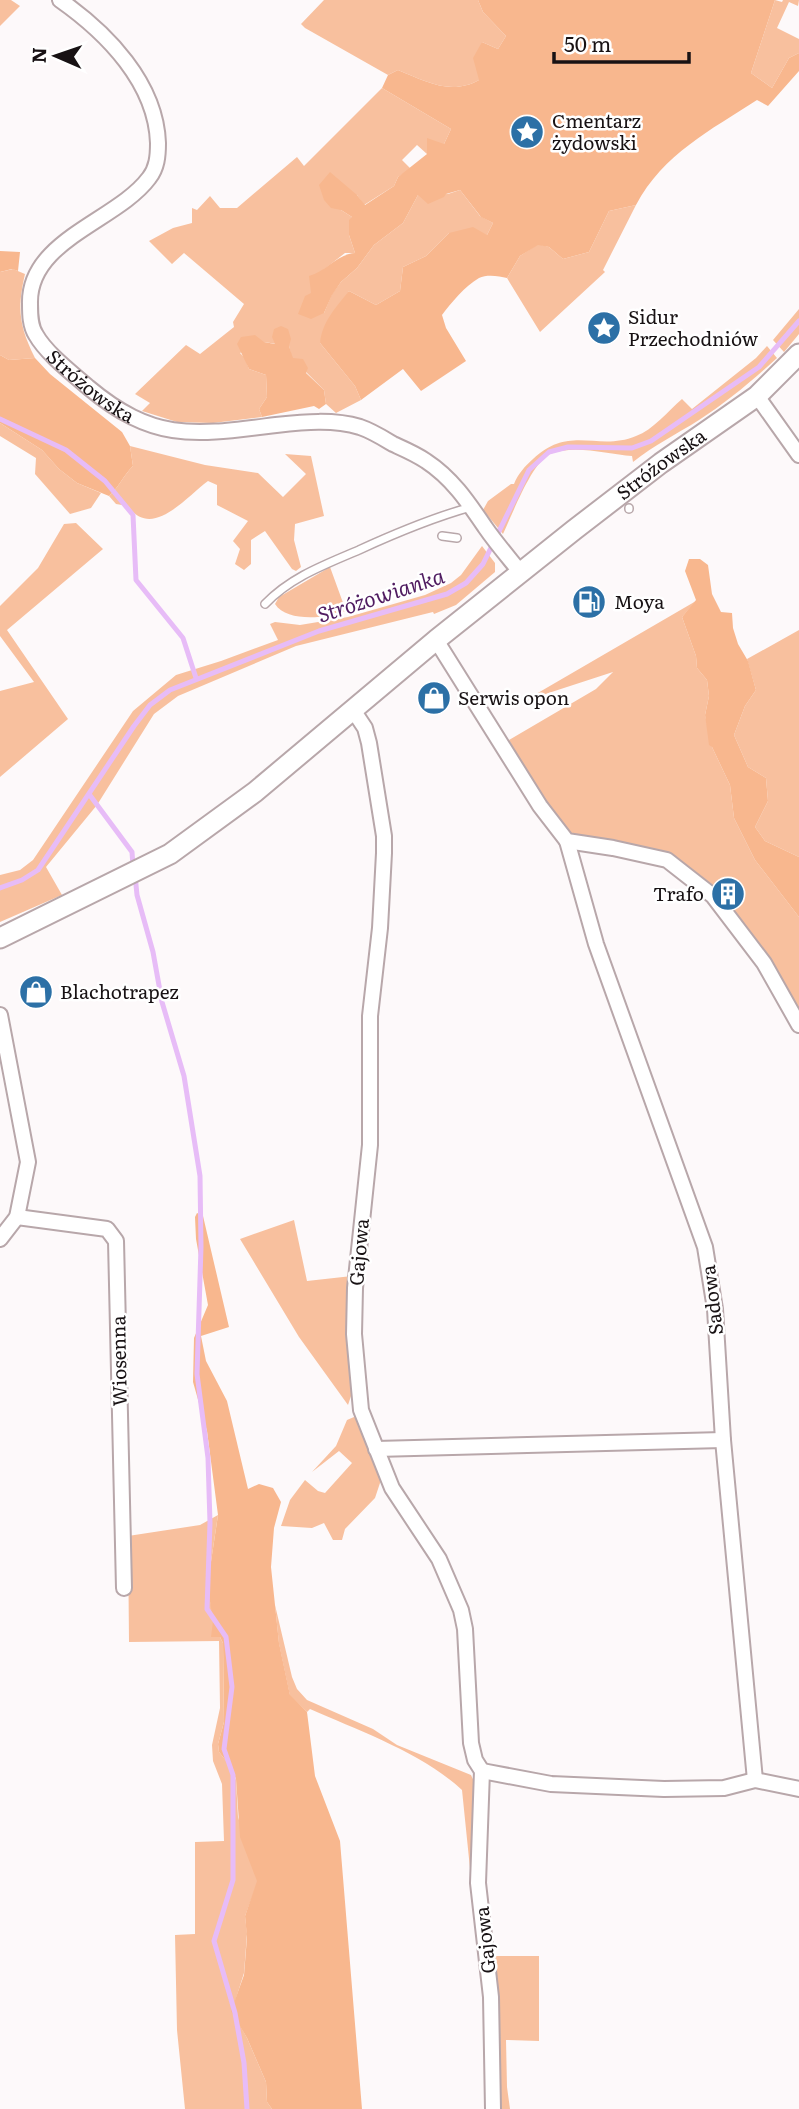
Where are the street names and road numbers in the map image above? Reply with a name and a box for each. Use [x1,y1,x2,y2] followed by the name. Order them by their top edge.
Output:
[41,342,141,429] street label: Stróżowska
[610,420,712,506] street label: Stróżowska
[341,1216,375,1287] street label: Gajowa
[693,1263,729,1337] street label: Sadowa
[103,1315,133,1407] street label: Wiosenna
[466,1904,501,1975] street label: Gajowa

